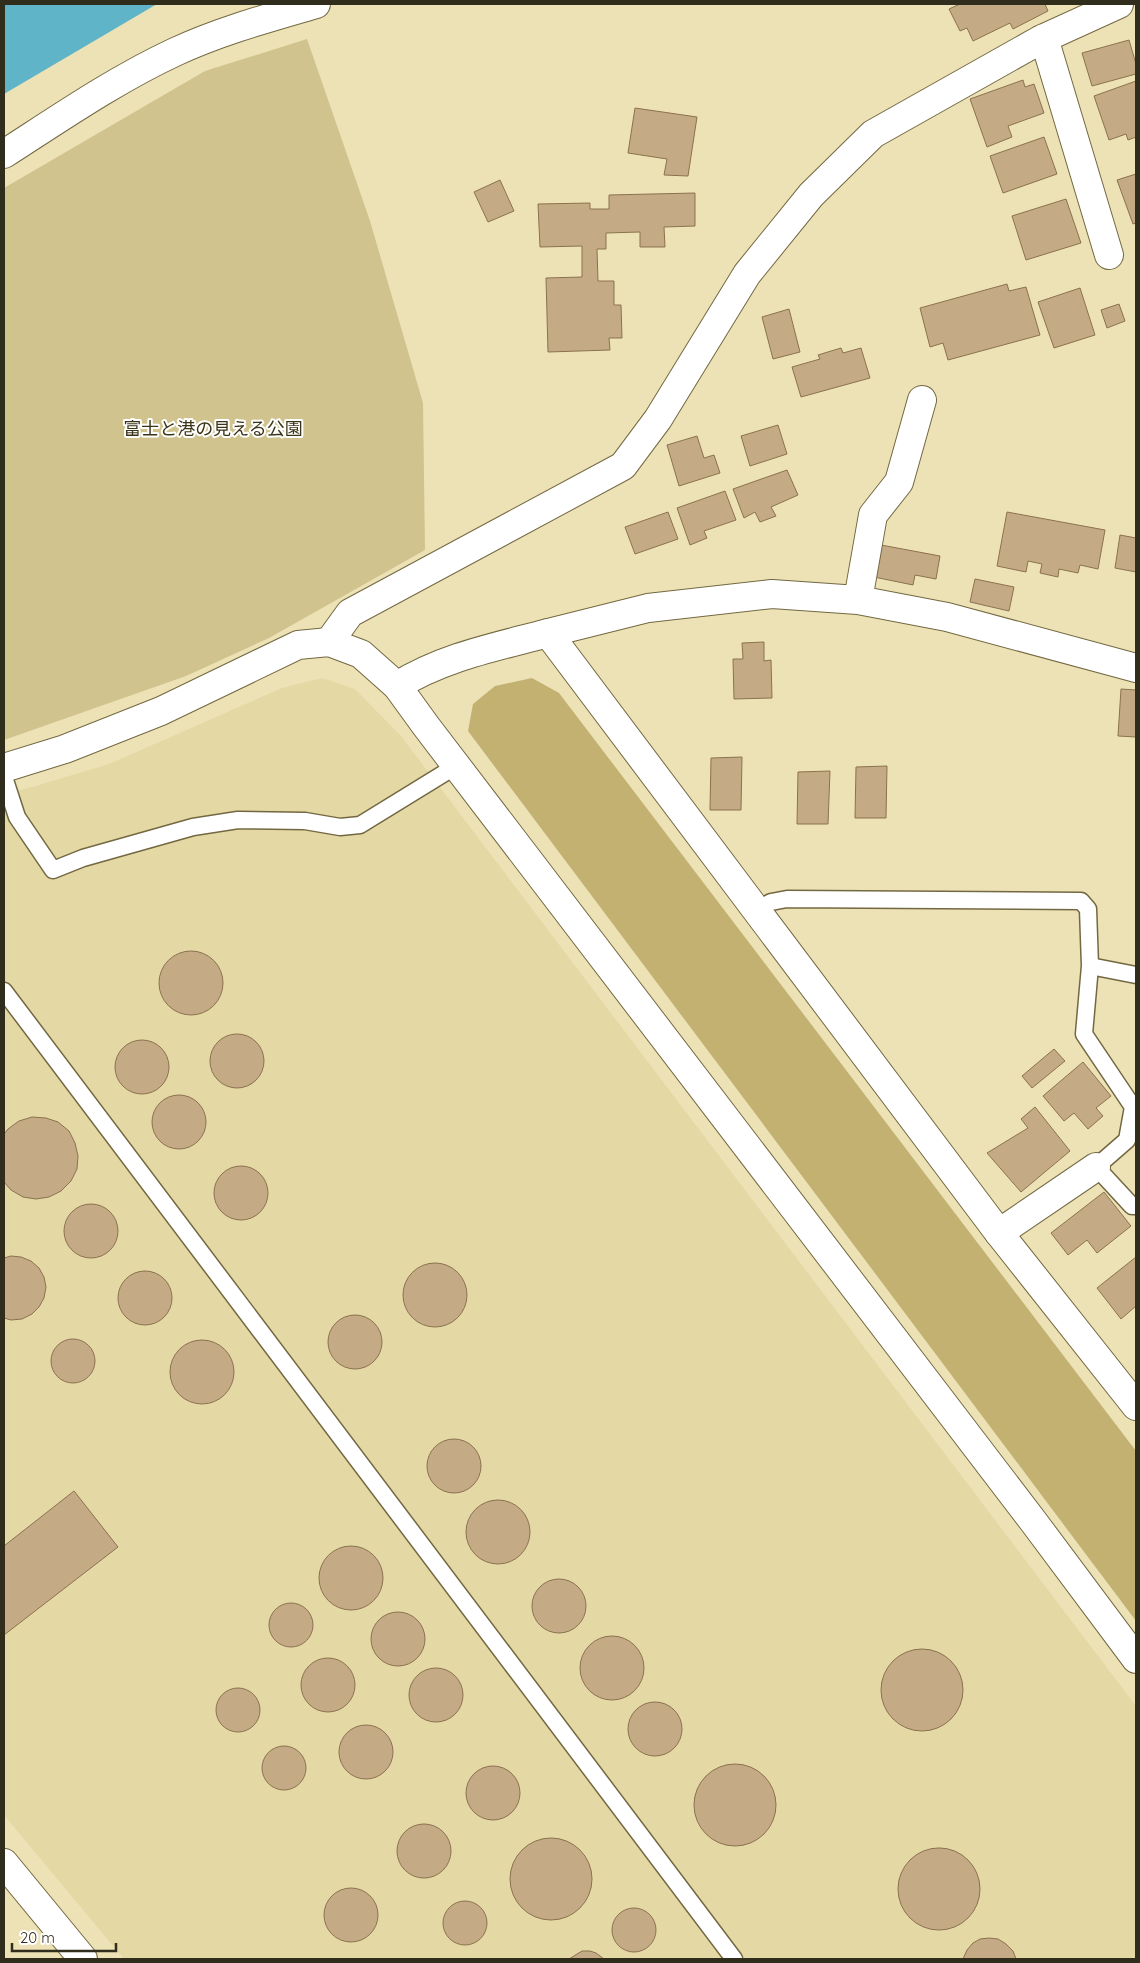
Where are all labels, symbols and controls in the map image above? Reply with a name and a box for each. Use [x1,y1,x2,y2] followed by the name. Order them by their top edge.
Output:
[123,417,303,440] park label: 富士と港の見える公園
[12,1920,116,1952] scale bar
[20,1928,55,1947] text: 20 m

